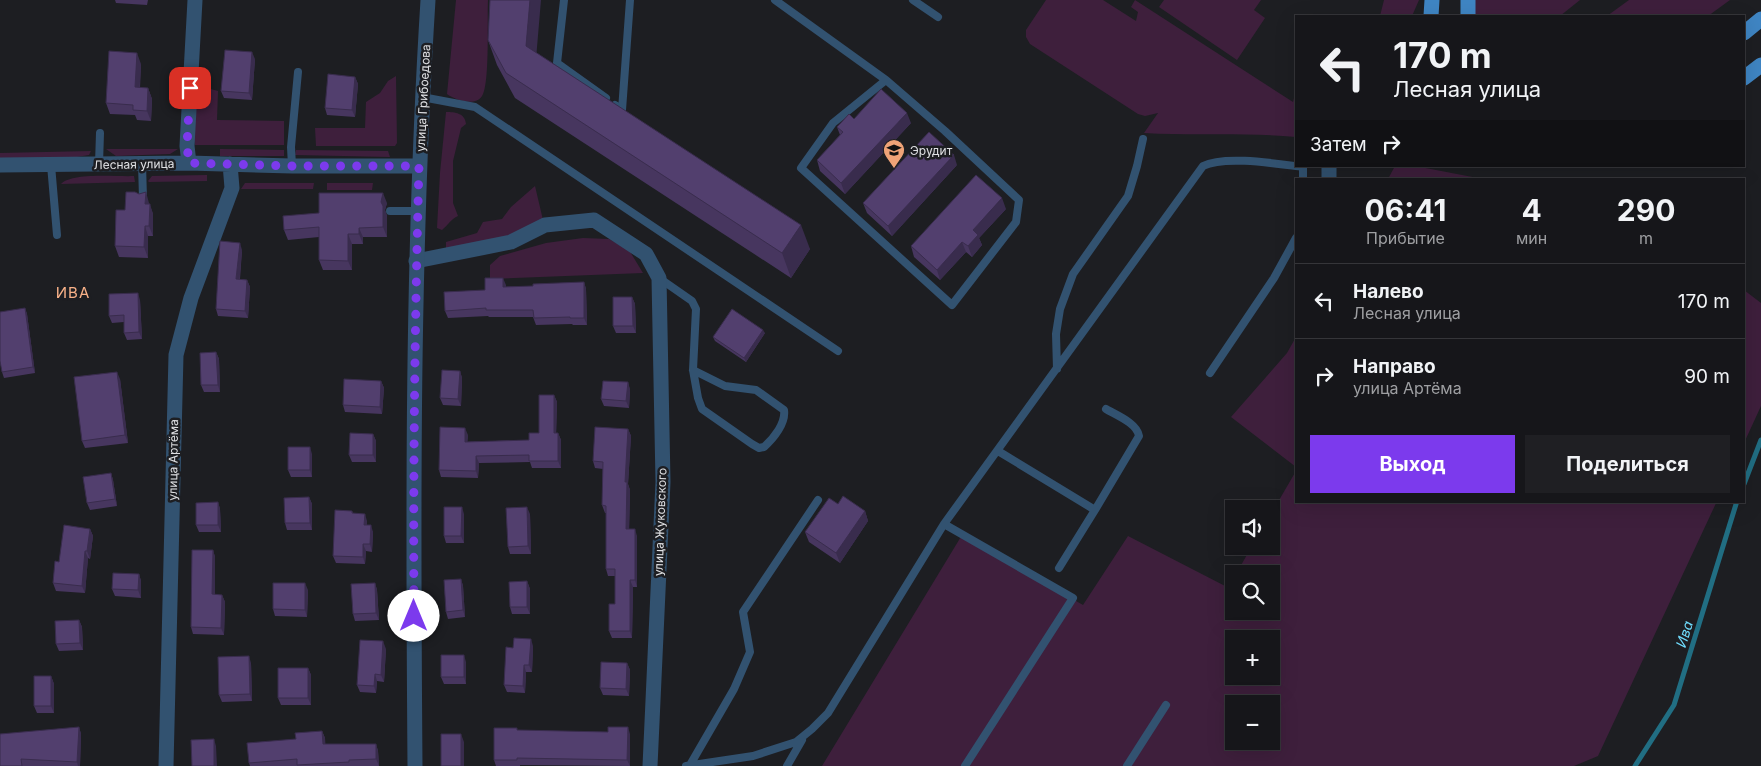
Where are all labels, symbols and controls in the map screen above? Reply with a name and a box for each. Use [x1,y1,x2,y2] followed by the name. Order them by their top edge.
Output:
[1393,34,1492,76] text: 170 m
[1310,35,1375,100] icon: left
[413,44,433,152] street label: улица Грибоедова
[169,67,211,109] pin
[176,74,204,102] icon: arrive
[1393,76,1541,102] text: Лесная улица
[1377,130,1405,158] icon: right
[1310,133,1367,156] text: Затем
[882,138,906,169] school or university icon: Эрудит
[910,143,953,158] place label: Эрудит
[93,156,175,172] street label: Лесная улица
[1365,192,1446,228] text: 06:41
[1521,192,1542,228] text: 4
[1617,192,1675,228] text: 290
[1366,228,1445,248] text: Прибытие
[1516,228,1547,248] text: мин
[1639,228,1653,248] text: m
[1353,280,1424,303] text: Налево
[56,283,90,302] district label: ИВА
[1310,287,1338,315] icon: left
[1678,290,1730,313] text: 170 m
[1353,303,1461,323] text: Лесная улица
[1353,355,1436,378] text: Направо
[1310,362,1338,390] icon: right
[1684,365,1730,388] text: 90 m
[1353,378,1462,398] text: улица Артёма
[165,419,181,501] street label: улица Артёма
[1310,435,1515,493] button: Выход
[1525,435,1730,493] button: Поделиться
[651,468,669,576] street label: улица Жуковского
[1225,500,1280,750] map controls
[1225,500,1280,555] button: sound
[1225,565,1280,620] button: search
[387,589,439,641] position arrow
[1672,618,1696,649] water label: Ива
[1225,630,1280,685] button: +
[1225,695,1280,750] button: −

